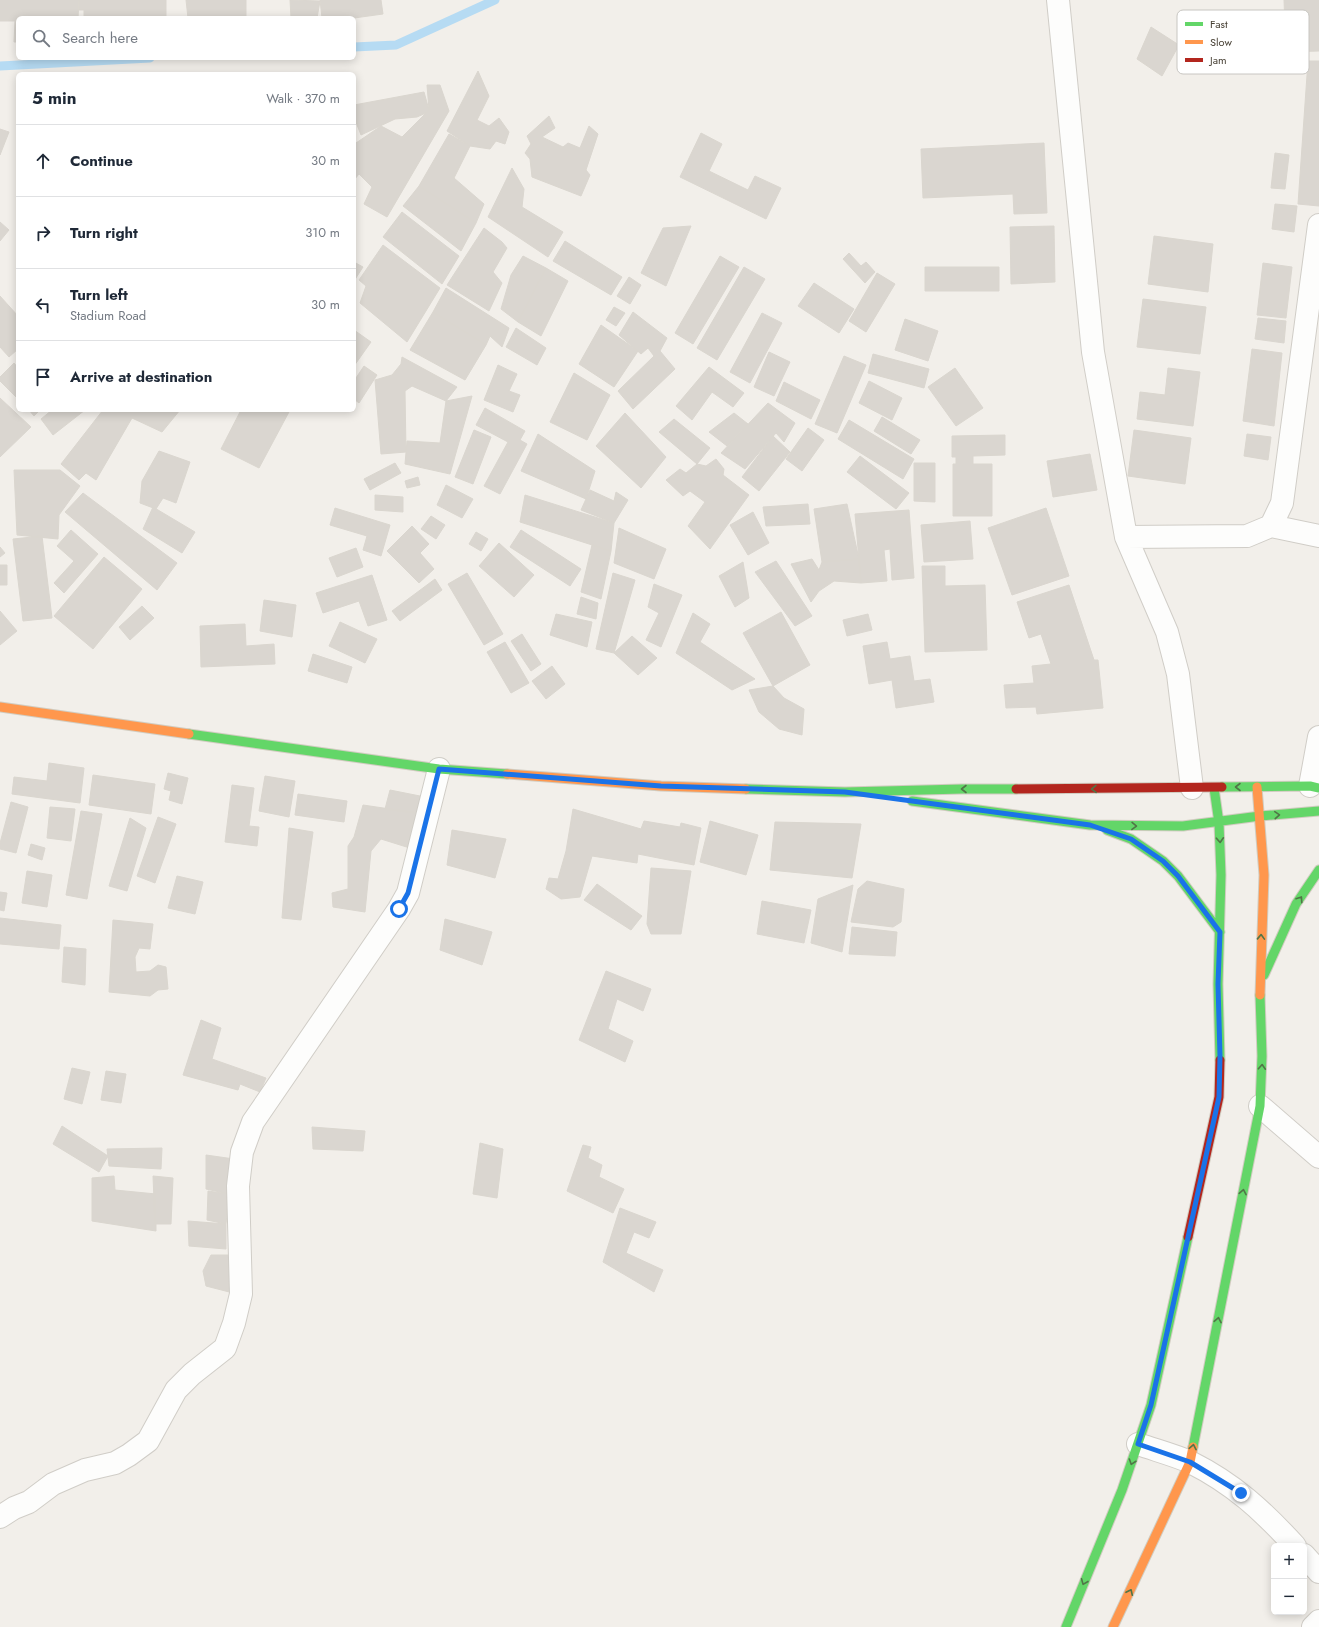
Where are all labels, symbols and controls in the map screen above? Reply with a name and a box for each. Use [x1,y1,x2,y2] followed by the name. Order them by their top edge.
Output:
[1177,10,1309,74] legend
[16,16,356,60] search box
[1210,16,1228,32] text: Fast
[30,27,52,49] icon: search
[62,27,138,49] text: Search here
[1210,34,1232,50] text: Slow
[1208,52,1227,68] text: Jam
[32,86,76,110] text: 5 min
[266,89,340,108] text: Walk · 370 m
[32,150,54,172] icon: ahead
[70,150,133,172] text: Continue
[311,151,340,170] text: 30 m
[32,222,54,244] icon: right
[70,222,138,244] text: Turn right
[305,223,340,242] text: 310 m
[70,284,128,306] text: Turn left
[32,294,54,316] icon: left
[311,295,340,314] text: 30 m
[70,306,146,325] text: Stadium Road
[32,366,54,388] icon: arrive
[70,366,212,388] text: Arrive at destination
[1235,783,1241,791] one-way arrow
[961,785,967,793] one-way arrow
[1091,785,1097,794] one-way arrow
[1274,810,1280,819] one-way arrow
[1131,821,1137,830] one-way arrow
[1215,837,1224,843] one-way arrow
[1295,896,1302,903] one-way arrow
[390,900,408,918] route start
[1257,934,1266,940] one-way arrow
[1257,1064,1266,1070] one-way arrow
[1238,1189,1246,1195] one-way arrow
[1213,1316,1221,1323] one-way arrow
[1188,1444,1196,1450] one-way arrow
[1128,1458,1137,1465] one-way arrow
[1232,1484,1250,1502] route end
[1271,1543,1307,1615] map controls
[1271,1543,1307,1579] button: +
[1081,1578,1089,1586] one-way arrow
[1271,1579,1307,1615] button: −
[1125,1588,1133,1596] one-way arrow

